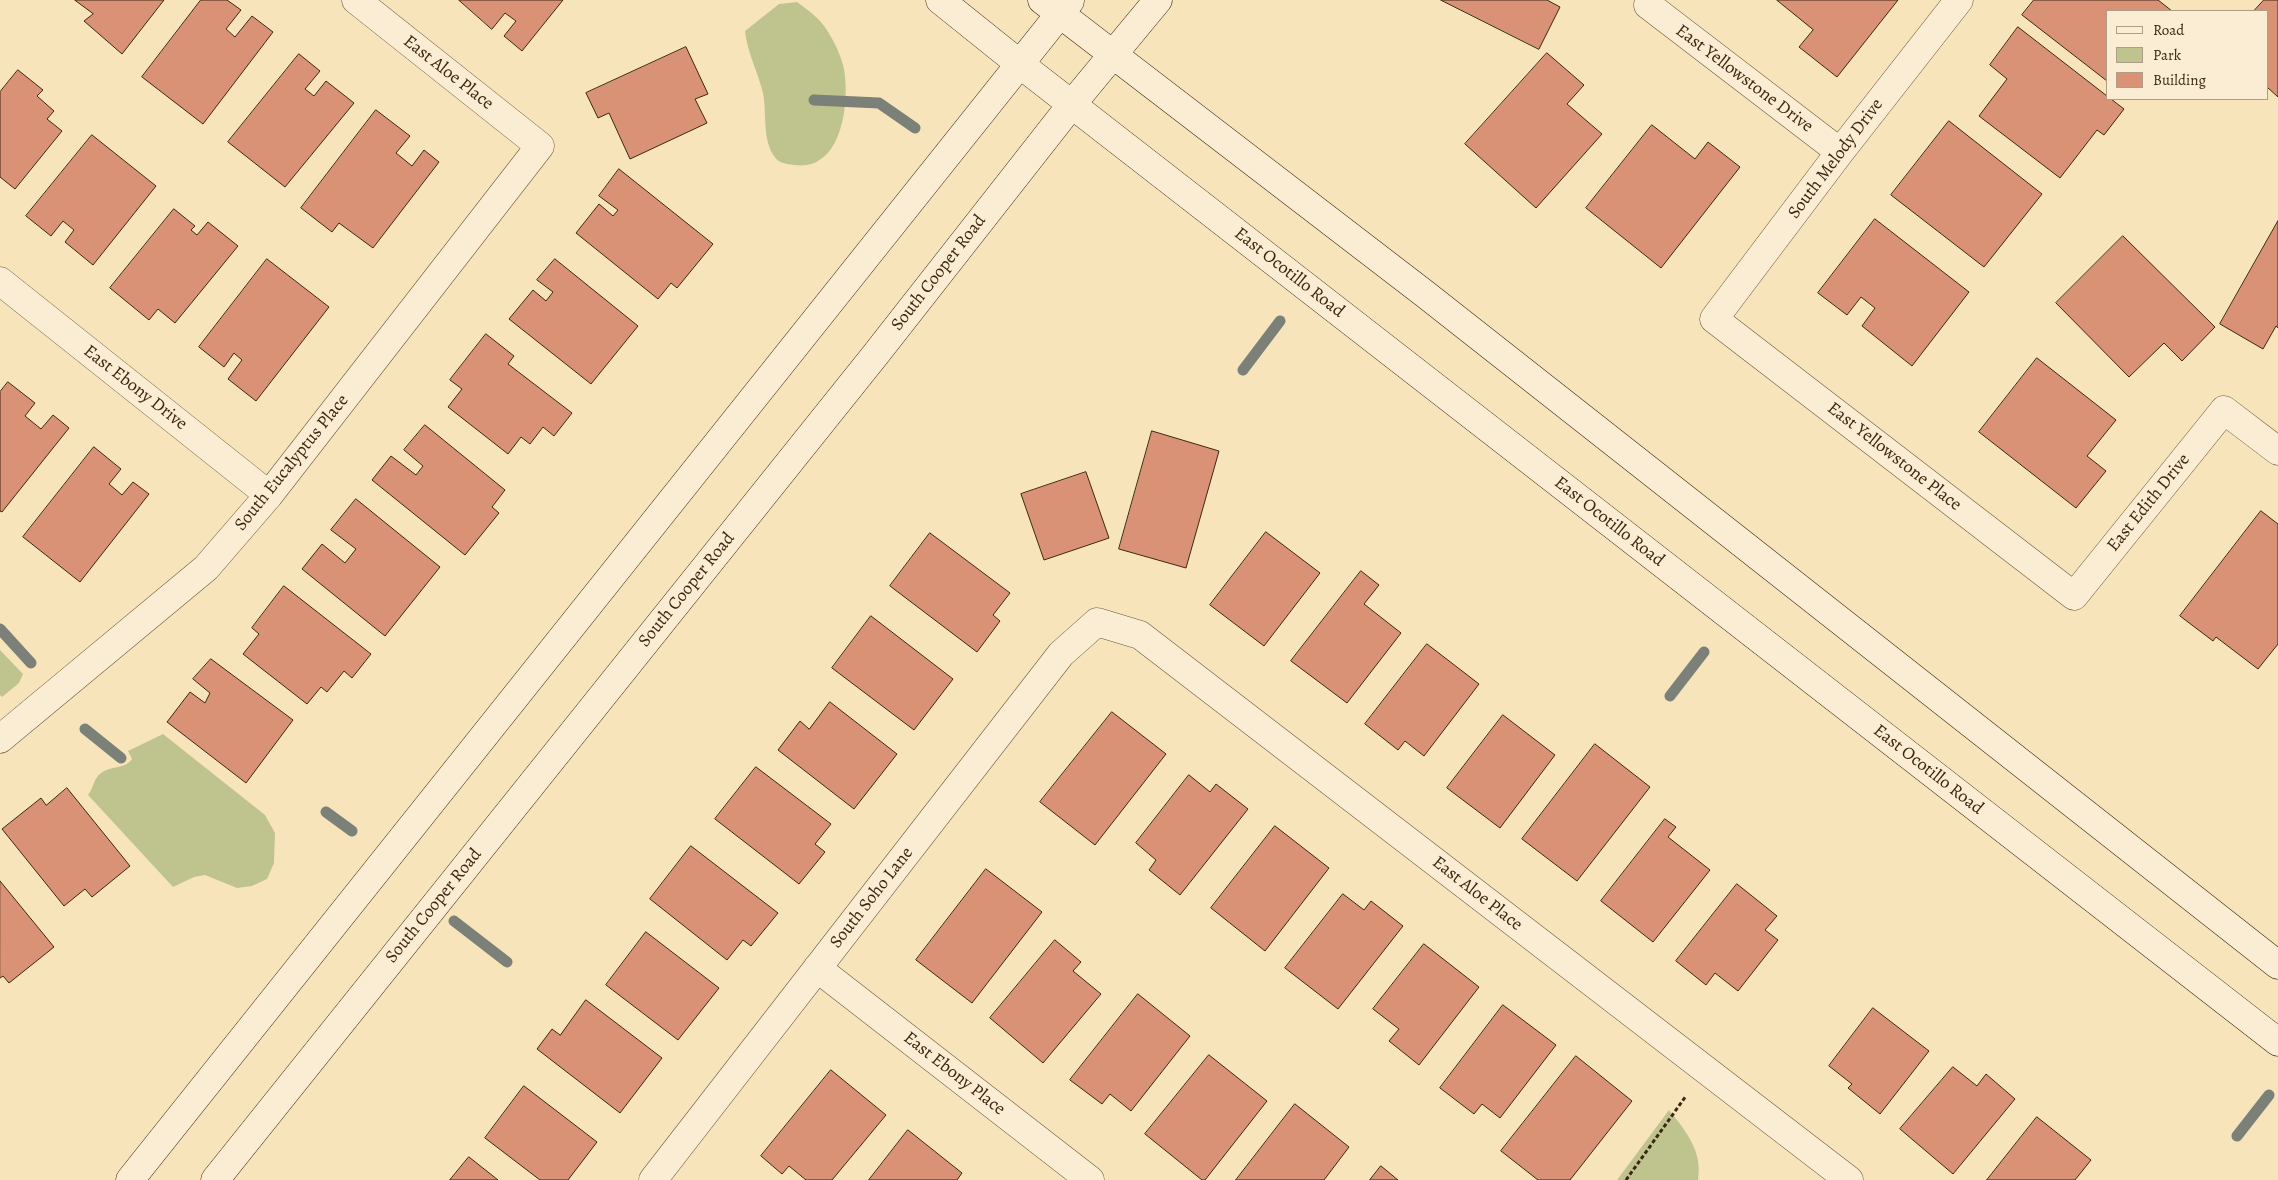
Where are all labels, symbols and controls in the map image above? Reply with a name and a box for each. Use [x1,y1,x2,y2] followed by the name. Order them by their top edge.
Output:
[2106,10,2268,100] legend
[1671,20,1817,138] street label: East Yellowstone Drive
[2153,20,2184,40] text: Road
[399,31,497,115] street label: East Aloe Place
[2153,45,2181,65] text: Park
[2153,70,2206,90] text: Building
[1784,95,1888,223] street label: South Melody Drive
[887,211,991,335] street label: South Cooper Road
[1230,223,1348,323] street label: East Ocotillo Road
[79,341,191,435] street label: East Ebony Drive
[230,390,354,536] street label: South Eucalyptus Place
[1823,398,1965,516] street label: East Yellowstone Place
[2103,450,2195,556] street label: East Edith Drive
[1550,472,1668,572] street label: East Ocotillo Road
[634,528,740,652] street label: South Cooper Road
[1869,720,1987,820] street label: East Ocotillo Road
[826,843,918,953] street label: South Soho Lane
[381,844,487,968] street label: South Cooper Road
[1428,852,1526,936] street label: East Aloe Place
[899,1028,1009,1120] street label: East Ebony Place

